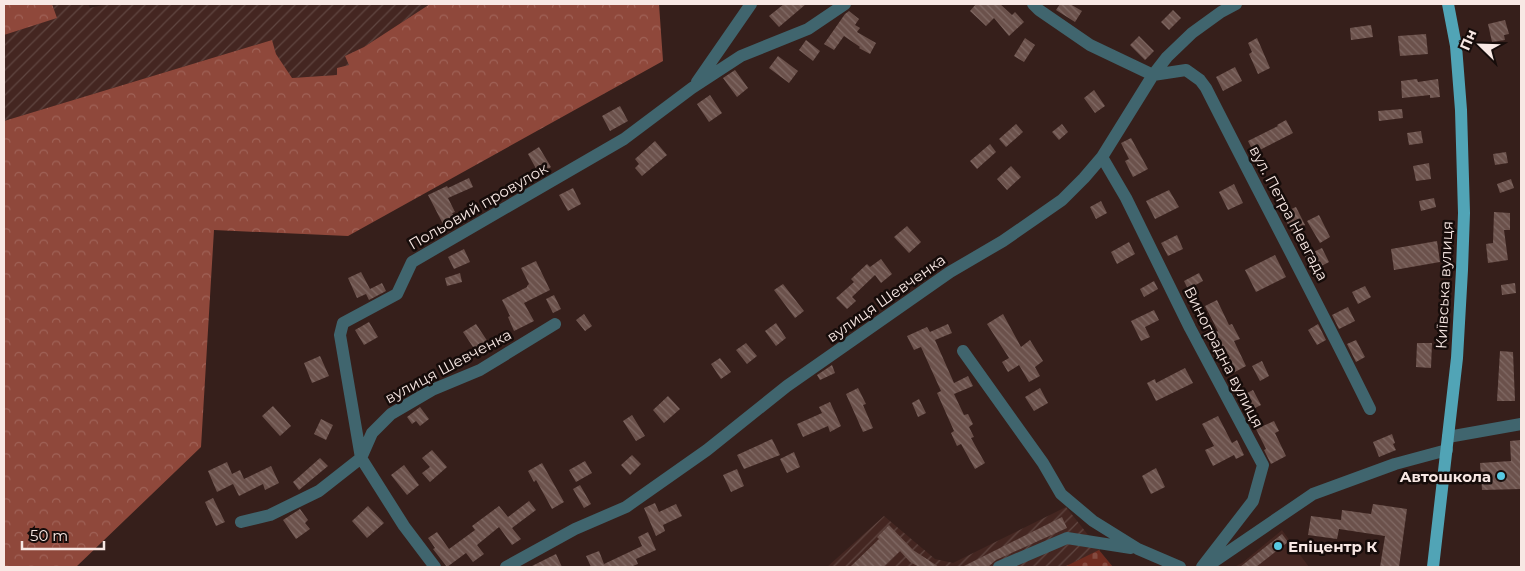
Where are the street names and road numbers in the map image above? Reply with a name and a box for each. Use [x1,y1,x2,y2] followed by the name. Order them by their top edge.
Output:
[1245,142,1333,284] street label: вул. Петра Невгада
[405,158,551,254] street label: Польовий провулок
[1431,220,1457,350] street label: Київська вулиця
[823,250,949,346] street label: вулиця Шевченка
[1180,283,1268,431] street label: Виноградна вулиця
[381,325,515,407] street label: вулиця Шевченка

